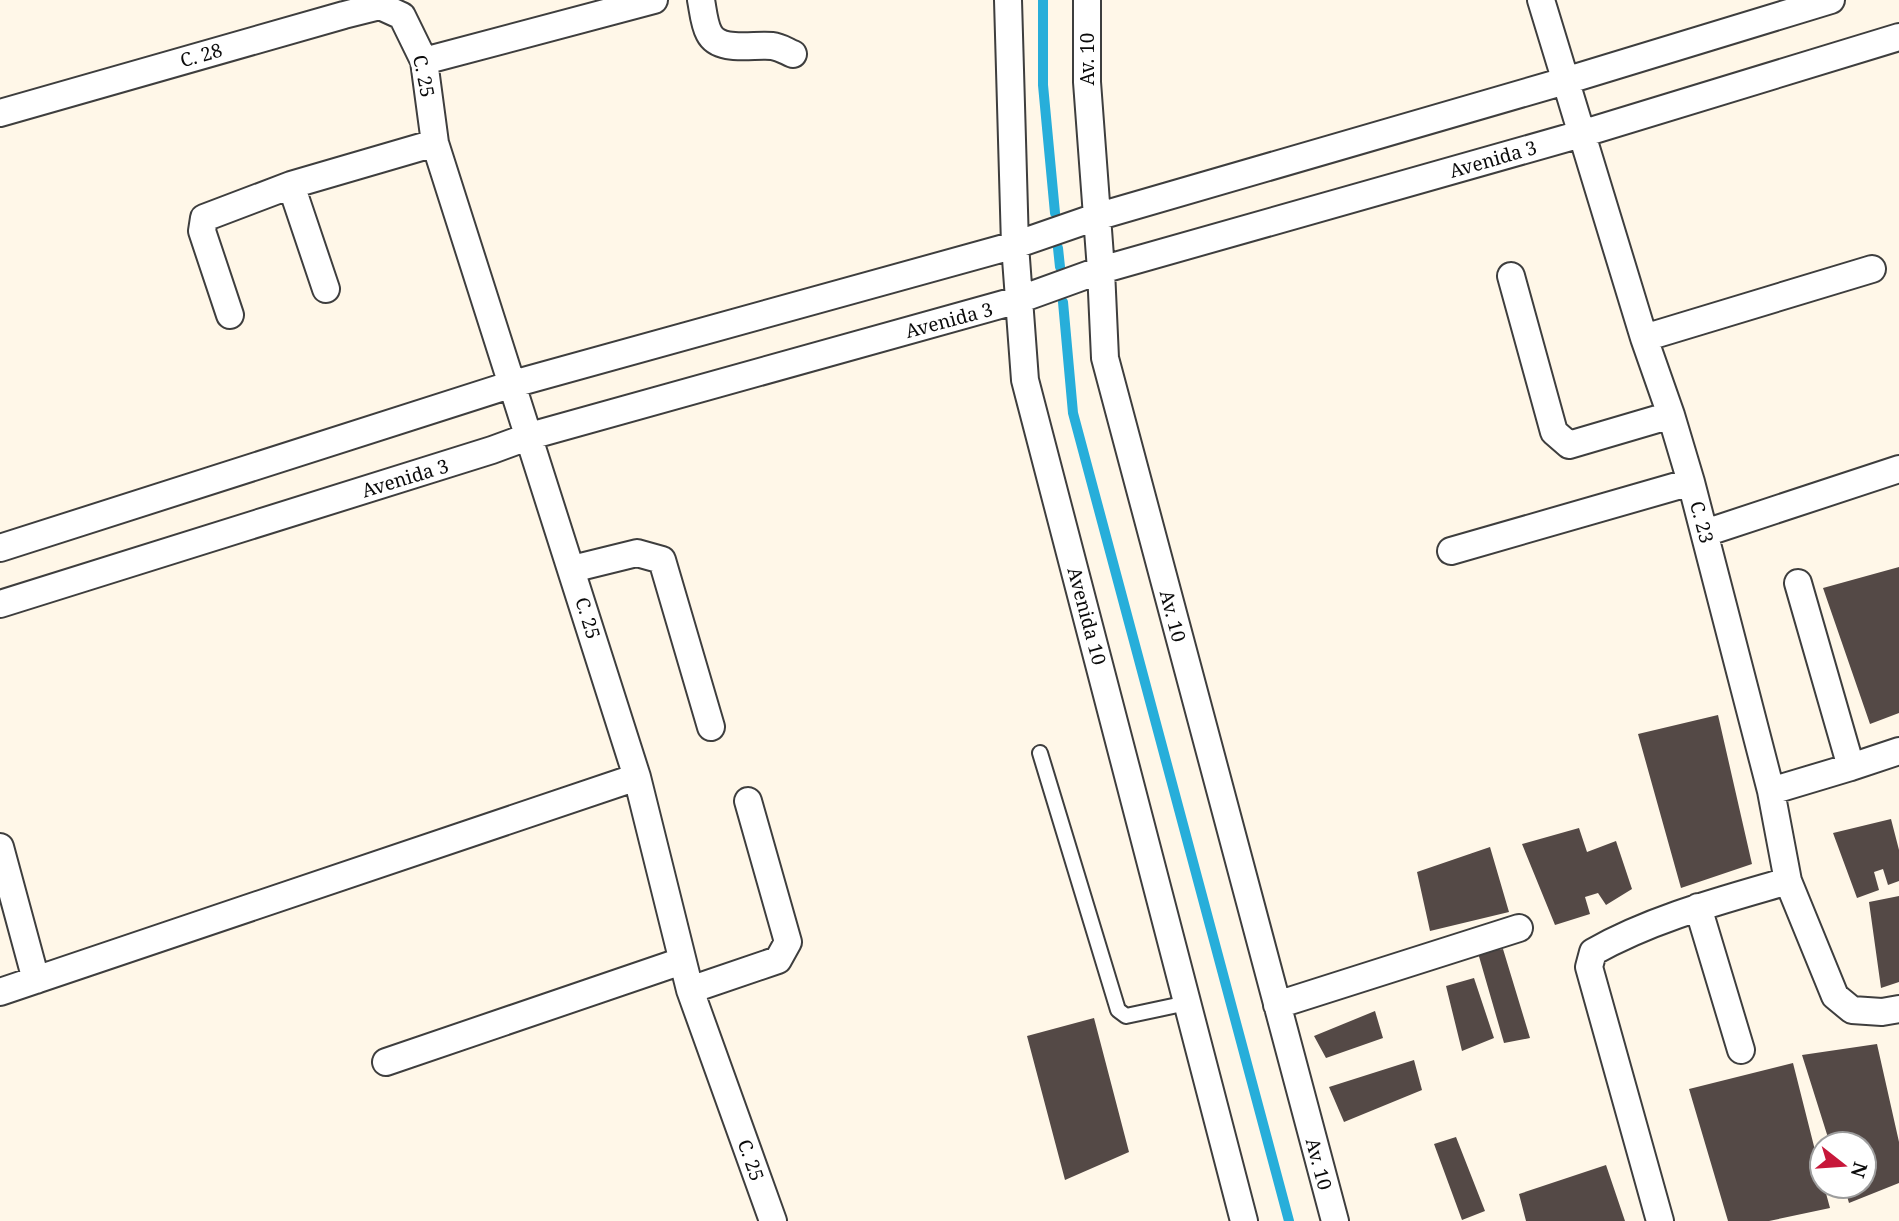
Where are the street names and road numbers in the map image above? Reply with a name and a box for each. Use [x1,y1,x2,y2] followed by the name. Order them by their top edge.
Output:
[1074,33,1100,85] street label: Av. 10
[177,37,225,73] street label: C. 28
[407,52,441,100] street label: C. 25
[1446,134,1540,184] street label: Avenida 3
[902,296,996,344] street label: Avenida 3
[358,452,452,504] street label: Avenida 3
[1684,498,1720,546] street label: C. 23
[1061,564,1113,668] street label: Avenida 10
[1154,587,1192,645] street label: Av. 10
[569,594,607,642] street label: C. 25
[1300,1135,1338,1193] street label: Av. 10
[731,1136,771,1184] street label: C. 25

